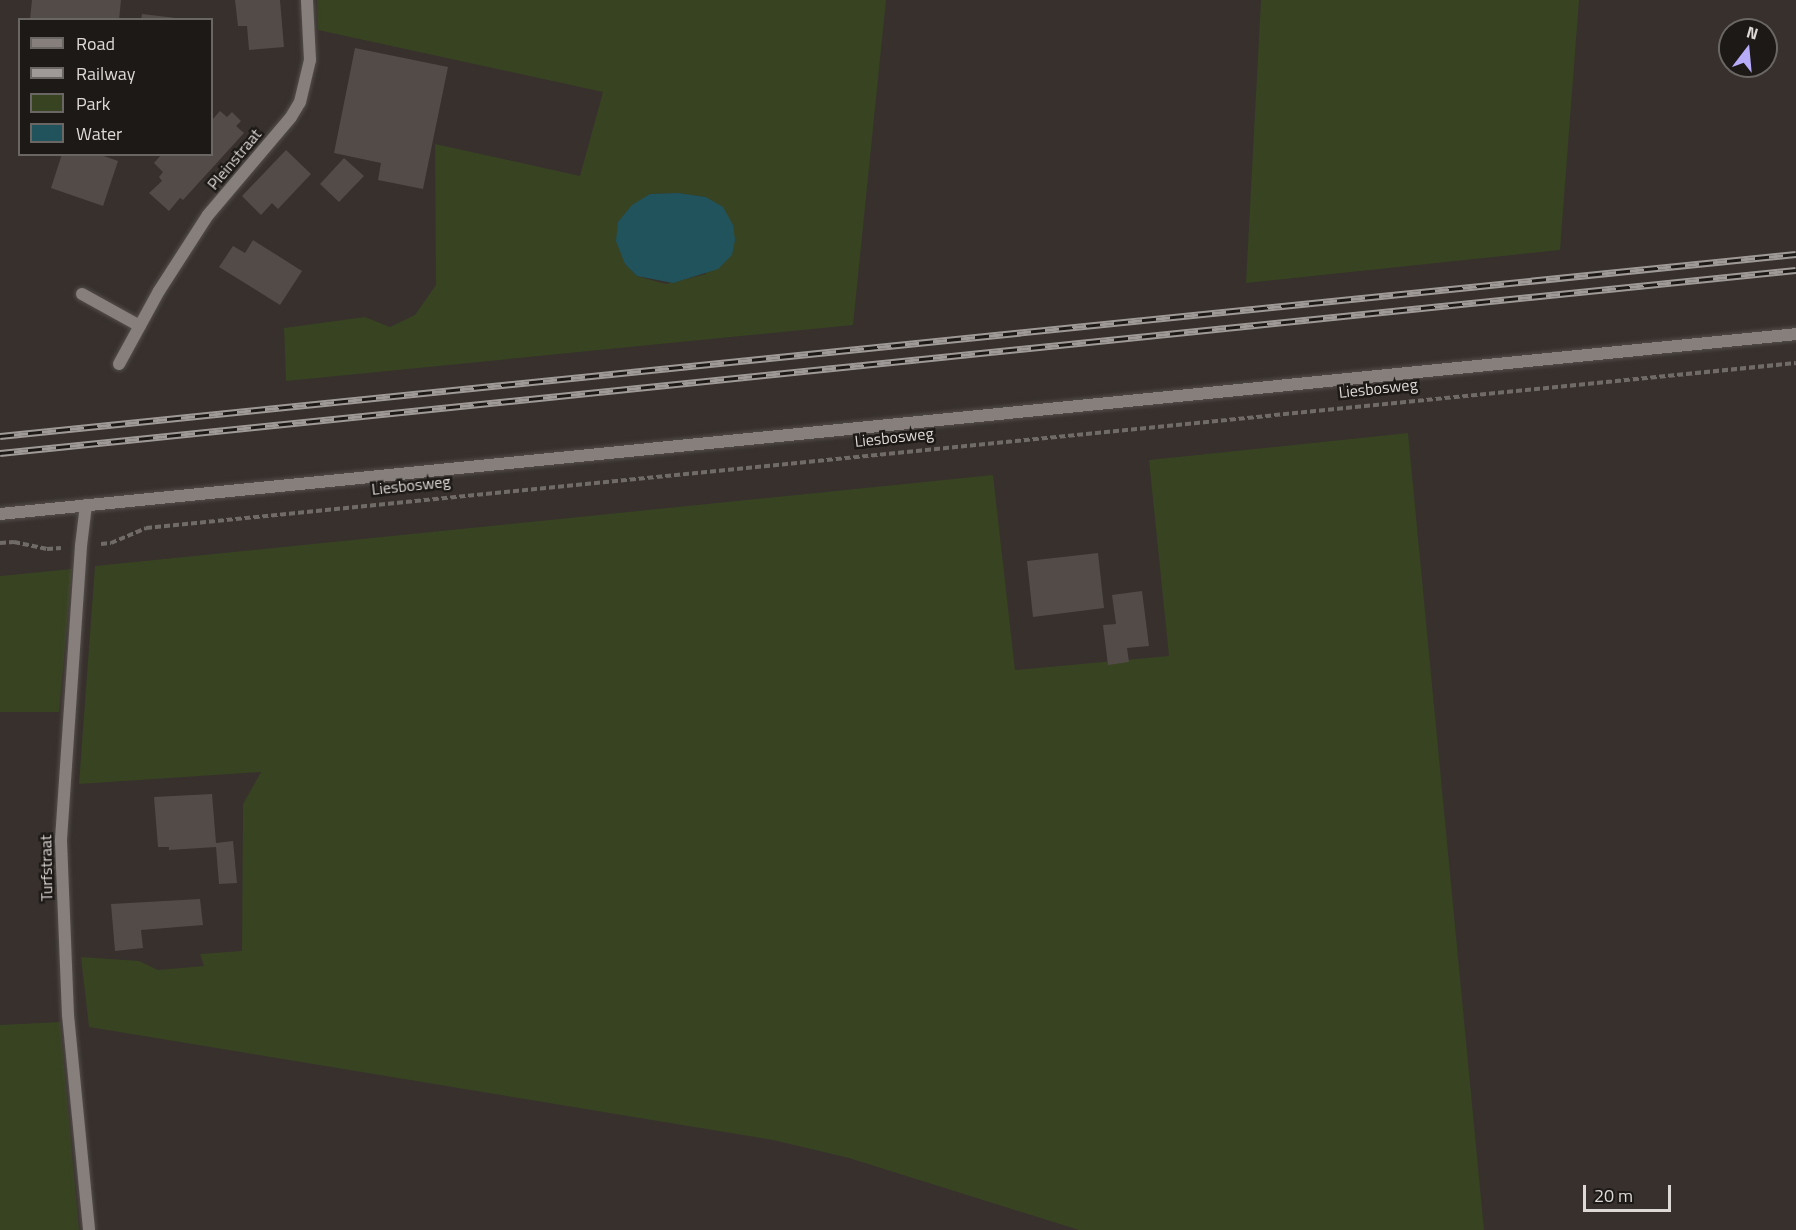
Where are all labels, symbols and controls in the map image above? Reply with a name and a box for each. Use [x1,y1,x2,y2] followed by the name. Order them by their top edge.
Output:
[18,18,213,156] legend
[1718,18,1778,78] north arrow
[1744,20,1761,46] text: N
[76,30,115,57] text: Road
[76,60,135,87] text: Railway
[76,90,110,117] text: Park
[76,120,122,147] text: Water
[203,125,265,193] street label: Pleinstraat
[1338,374,1418,402] street label: Liesbosweg
[854,423,934,451] street label: Liesbosweg
[371,471,451,499] street label: Liesbosweg
[36,835,56,901] street label: Turfstraat
[1586,1173,1674,1211] scale bar
[1594,1182,1633,1209] text: 20 m

